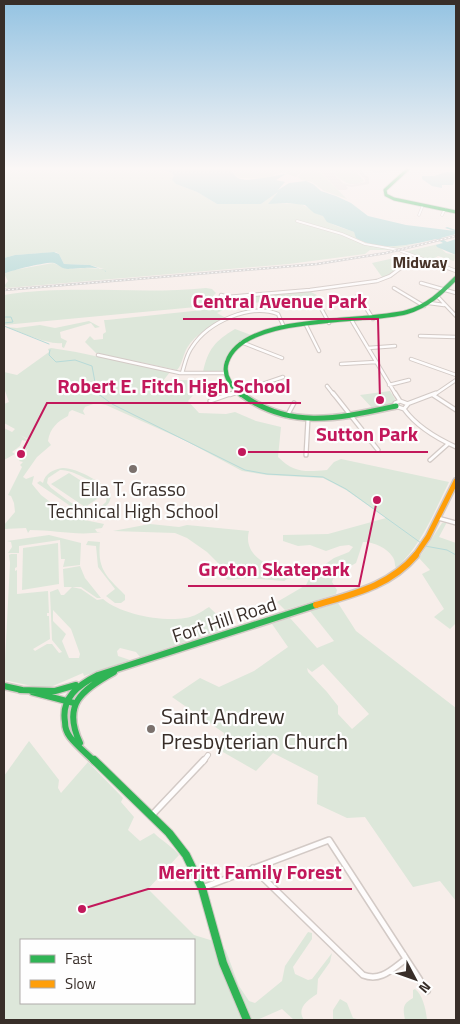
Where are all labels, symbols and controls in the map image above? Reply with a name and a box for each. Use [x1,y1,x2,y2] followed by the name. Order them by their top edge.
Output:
[392,250,448,274] district label: Midway
[183,284,378,319] callout: Central Avenue Park
[193,285,368,316] text: Central Avenue Park
[47,368,301,403] callout: Robert E. Fitch High School
[57,370,291,401] text: Robert E. Fitch High School
[306,417,428,452] callout: Sutton Park
[316,418,419,449] text: Sutton Park
[127,463,139,475] marker: Ella T. Grasso Technical High School
[47,474,219,525] place label: Ella T. Grasso Technical High School
[188,551,359,586] callout: Groton Skatepark
[198,553,350,584] text: Groton Skatepark
[168,588,280,650] street label: Fort Hill Road
[161,699,348,758] place label: Saint Andrew Presbyterian Church
[145,723,157,735] marker: Saint Andrew Presbyterian Church
[148,854,352,889] callout: Merritt Family Forest
[158,856,342,887] text: Merritt Family Forest
[20,939,195,1004] legend
[65,947,93,970] text: Fast
[390,954,440,1004] north arrow
[65,972,96,995] text: Slow
[414,977,436,998] text: N

